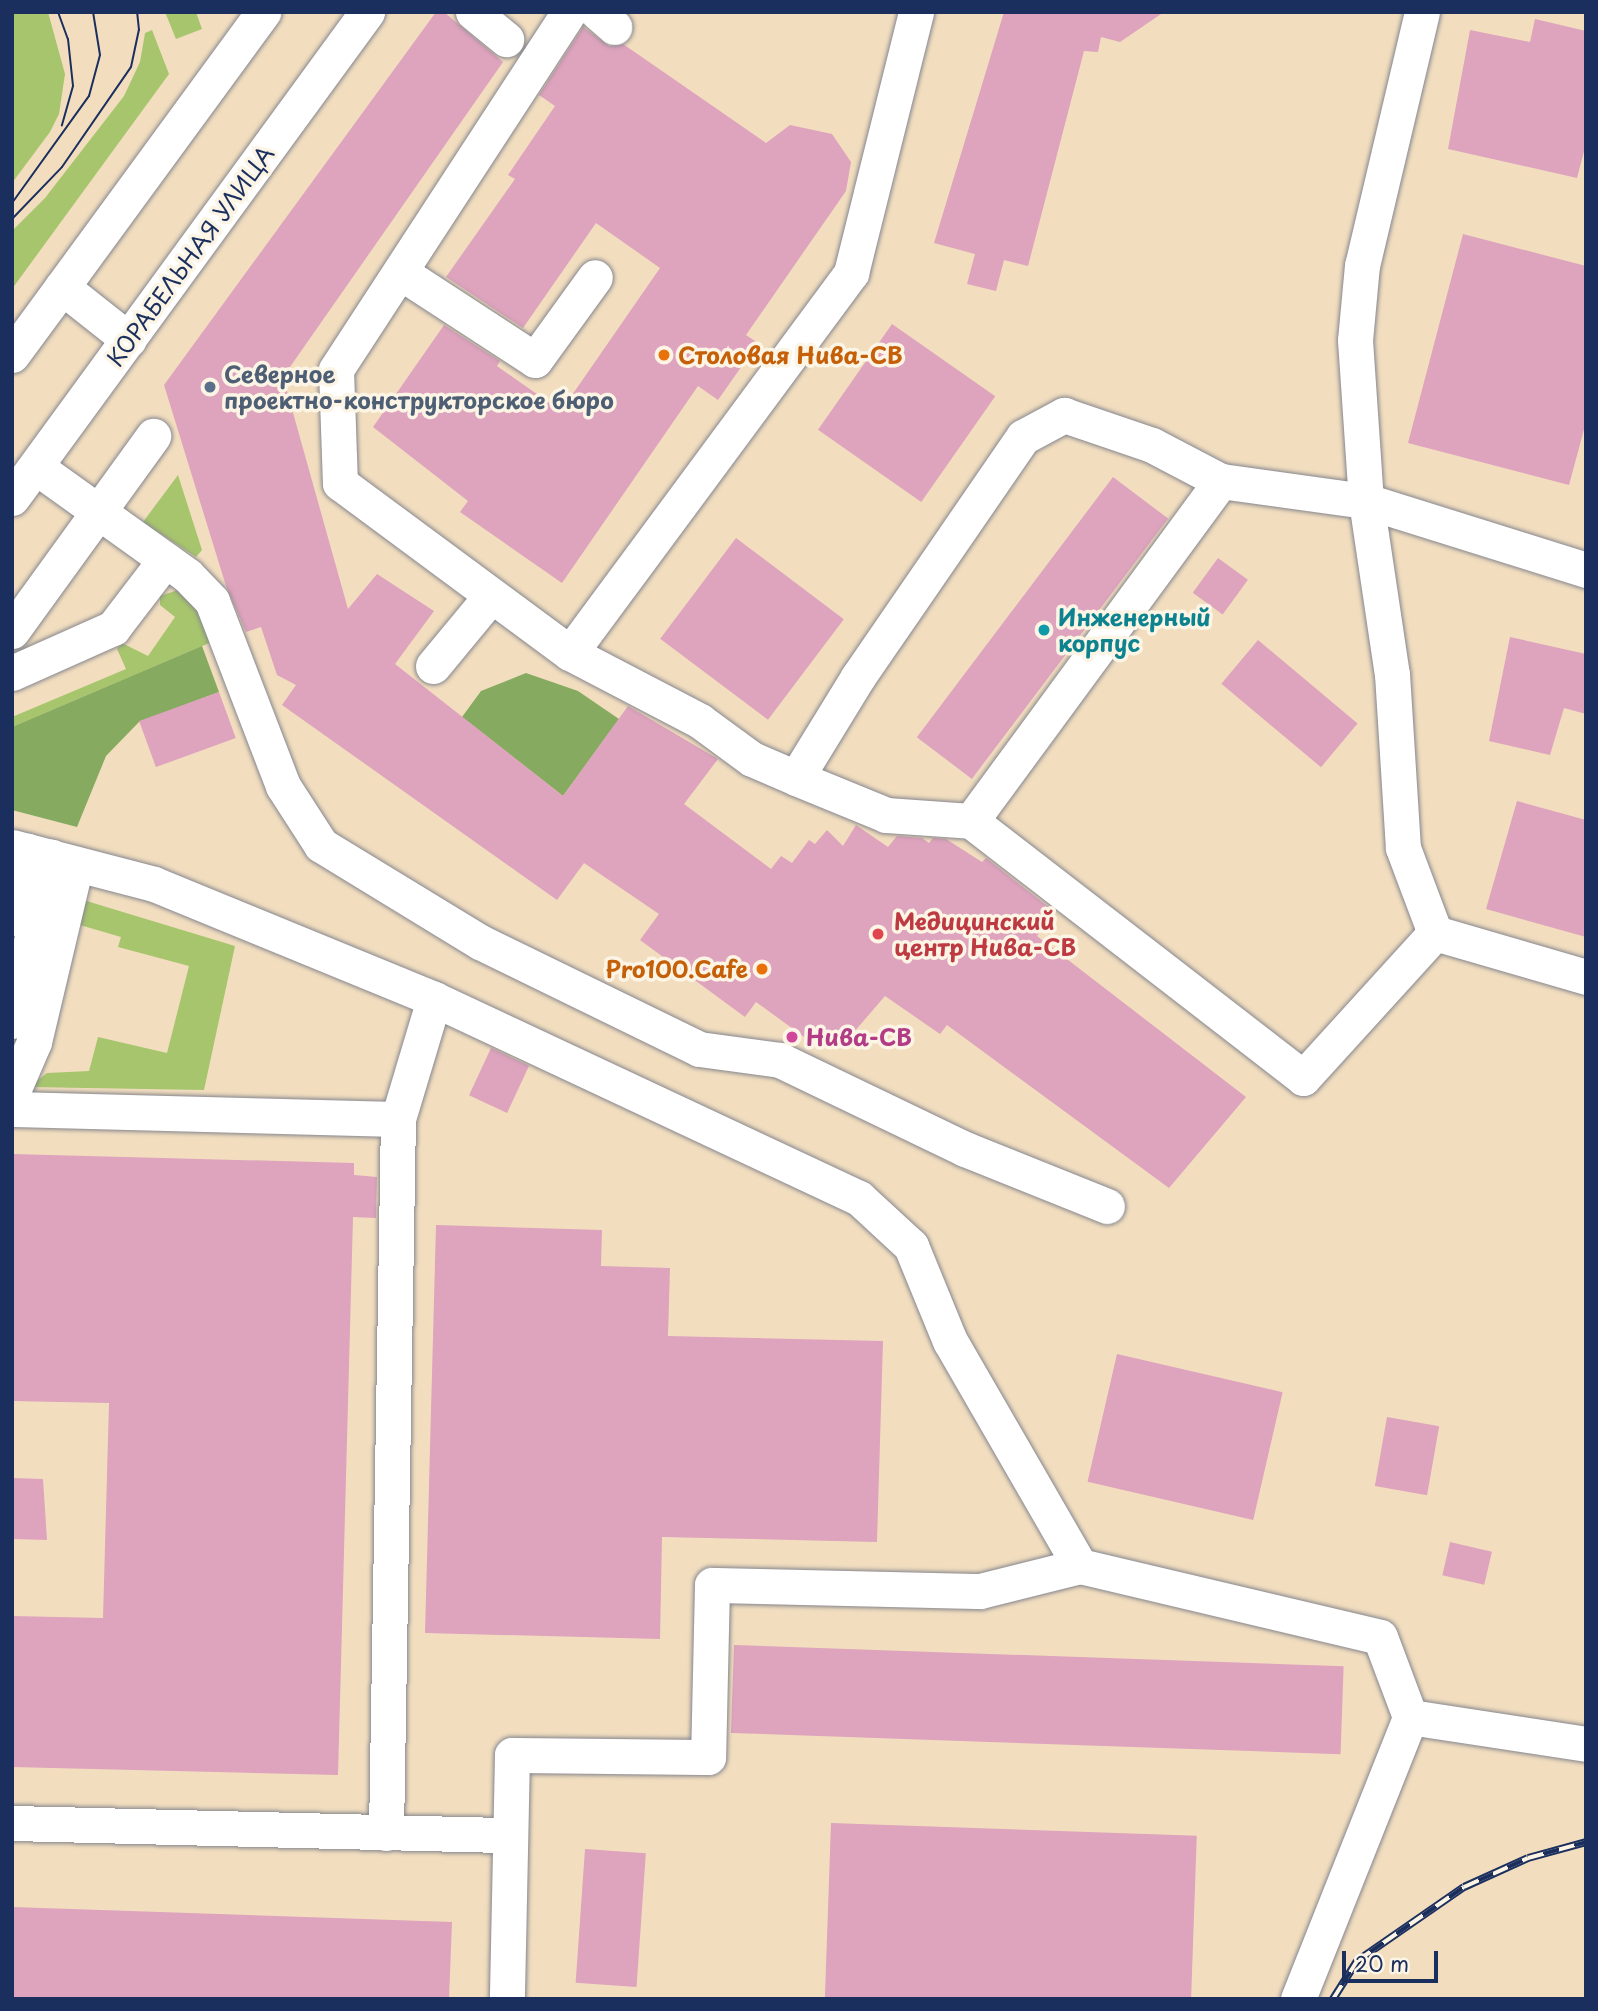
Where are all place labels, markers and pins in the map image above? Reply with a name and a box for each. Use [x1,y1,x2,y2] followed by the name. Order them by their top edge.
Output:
[678,341,902,369] place label: Столовая Нива-СВ
[656,347,672,363] marker: Столовая Нива-СВ
[224,360,615,414] place label: Северное проектно-конструкторское бюро
[202,379,218,395] marker: Северное проектно-конструкторское бюро
[1058,603,1211,657] place label: Инженерный корпус
[1036,622,1052,638] marker: Инженерный корпус
[894,907,1078,961] place label: Медицинский центр Нива-СВ
[868,924,888,944] marker: Медицинский центр Нива-СВ
[606,955,748,983] place label: Pro100.Cafe
[754,961,770,977] marker: Pro100.Cafe
[806,1023,912,1051] place label: Нива-СВ
[784,1029,800,1045] marker: Нива-СВ

